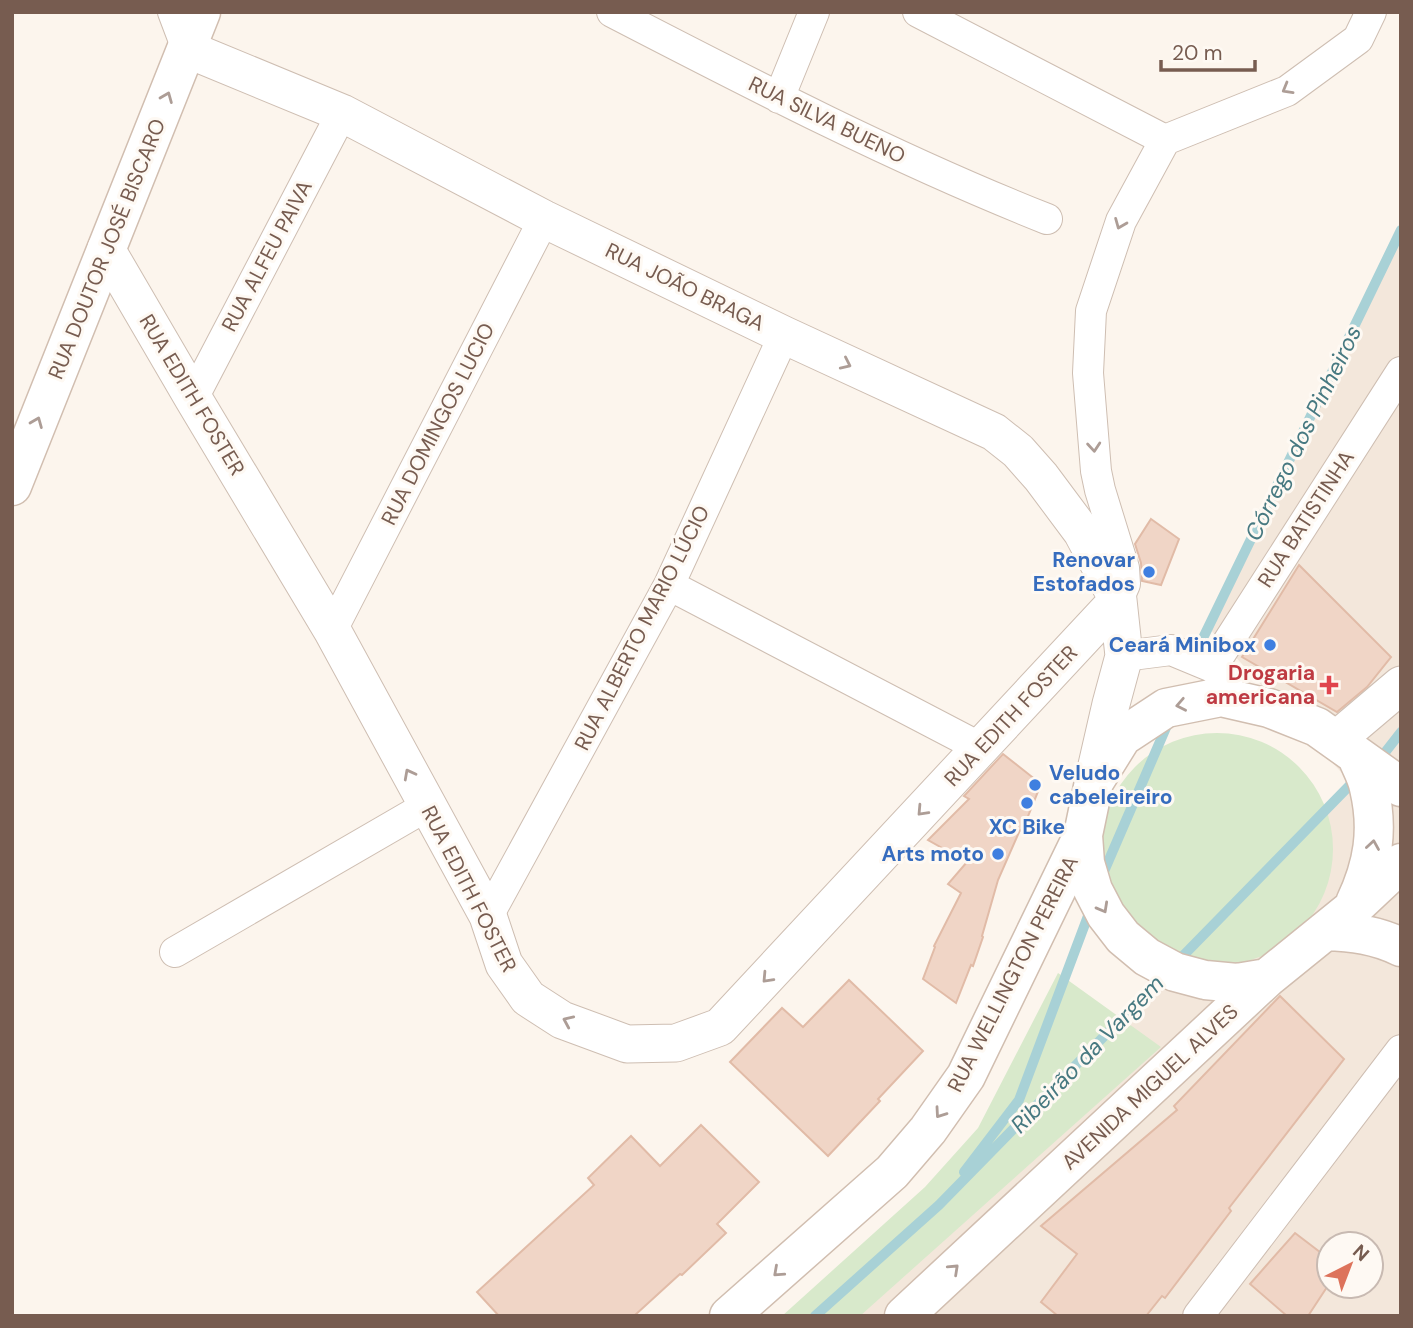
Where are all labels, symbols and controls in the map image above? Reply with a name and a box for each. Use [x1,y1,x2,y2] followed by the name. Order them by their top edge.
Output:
[1161,28,1256,72] scale bar
[1172,39,1223,67] text: 20 m
[744,70,910,170] street label: RUA SILVA BUENO
[1281,81,1294,94] one-way arrow
[159,92,173,104] one-way arrow
[42,115,172,383] street label: RUA DOUTOR JOSÉ BISCARO
[215,175,319,337] street label: RUA ALFEU PAIVA
[1115,218,1129,230] one-way arrow
[601,236,769,338] street label: RUA JOÃO BRAGA
[133,309,251,481] street label: RUA EDITH FOSTER
[375,318,501,530] street label: RUA DOMINGOS LUCIO
[1238,320,1368,546] water label: Córrego dos Pinheiros
[839,356,852,370] one-way arrow
[29,417,43,429] one-way arrow
[1086,442,1101,453] one-way arrow
[1251,445,1361,593] street label: RUA BATISTINHA
[568,501,716,755] street label: RUA ALBERTO MARIO LÚCIO
[1033,546,1135,598] place label: Renovar Estofados
[1141,564,1157,580] marker: Renovar Estofados
[1109,631,1256,659] place label: Ceará Minibox
[1262,637,1278,653] marker: Ceará Minibox
[938,639,1084,793] street label: RUA EDITH FOSTER
[1206,659,1315,711] place label: Drogaria americana
[1321,677,1337,693] marker: Drogaria americana
[1175,697,1187,712] one-way arrow
[1049,759,1173,811] place label: Veludo cabeleireiro
[404,768,418,781] one-way arrow
[1027,777,1043,793] marker: Veludo cabeleireiro
[1019,795,1035,811] marker: XC Bike
[415,801,523,977] street label: RUA EDITH FOSTER
[917,803,930,816] one-way arrow
[989,813,1065,841] place label: XC Bike
[1365,839,1380,851] one-way arrow
[882,840,984,868] place label: Arts moto
[990,846,1006,862] marker: Arts moto
[941,851,1085,1097] street label: RUA WELLINGTON PEREIRA
[1095,901,1108,913] one-way arrow
[1004,969,1170,1139] water label: Ribeirão da Vargem
[762,970,775,983] one-way arrow
[1056,998,1244,1176] street label: AVENIDA MIGUEL ALVES
[563,1015,575,1029] one-way arrow
[936,1105,948,1118] one-way arrow
[1315,1230,1385,1300] north arrow
[1348,1239,1375,1267] text: N
[773,1264,786,1277] one-way arrow
[946,1265,959,1278] one-way arrow

